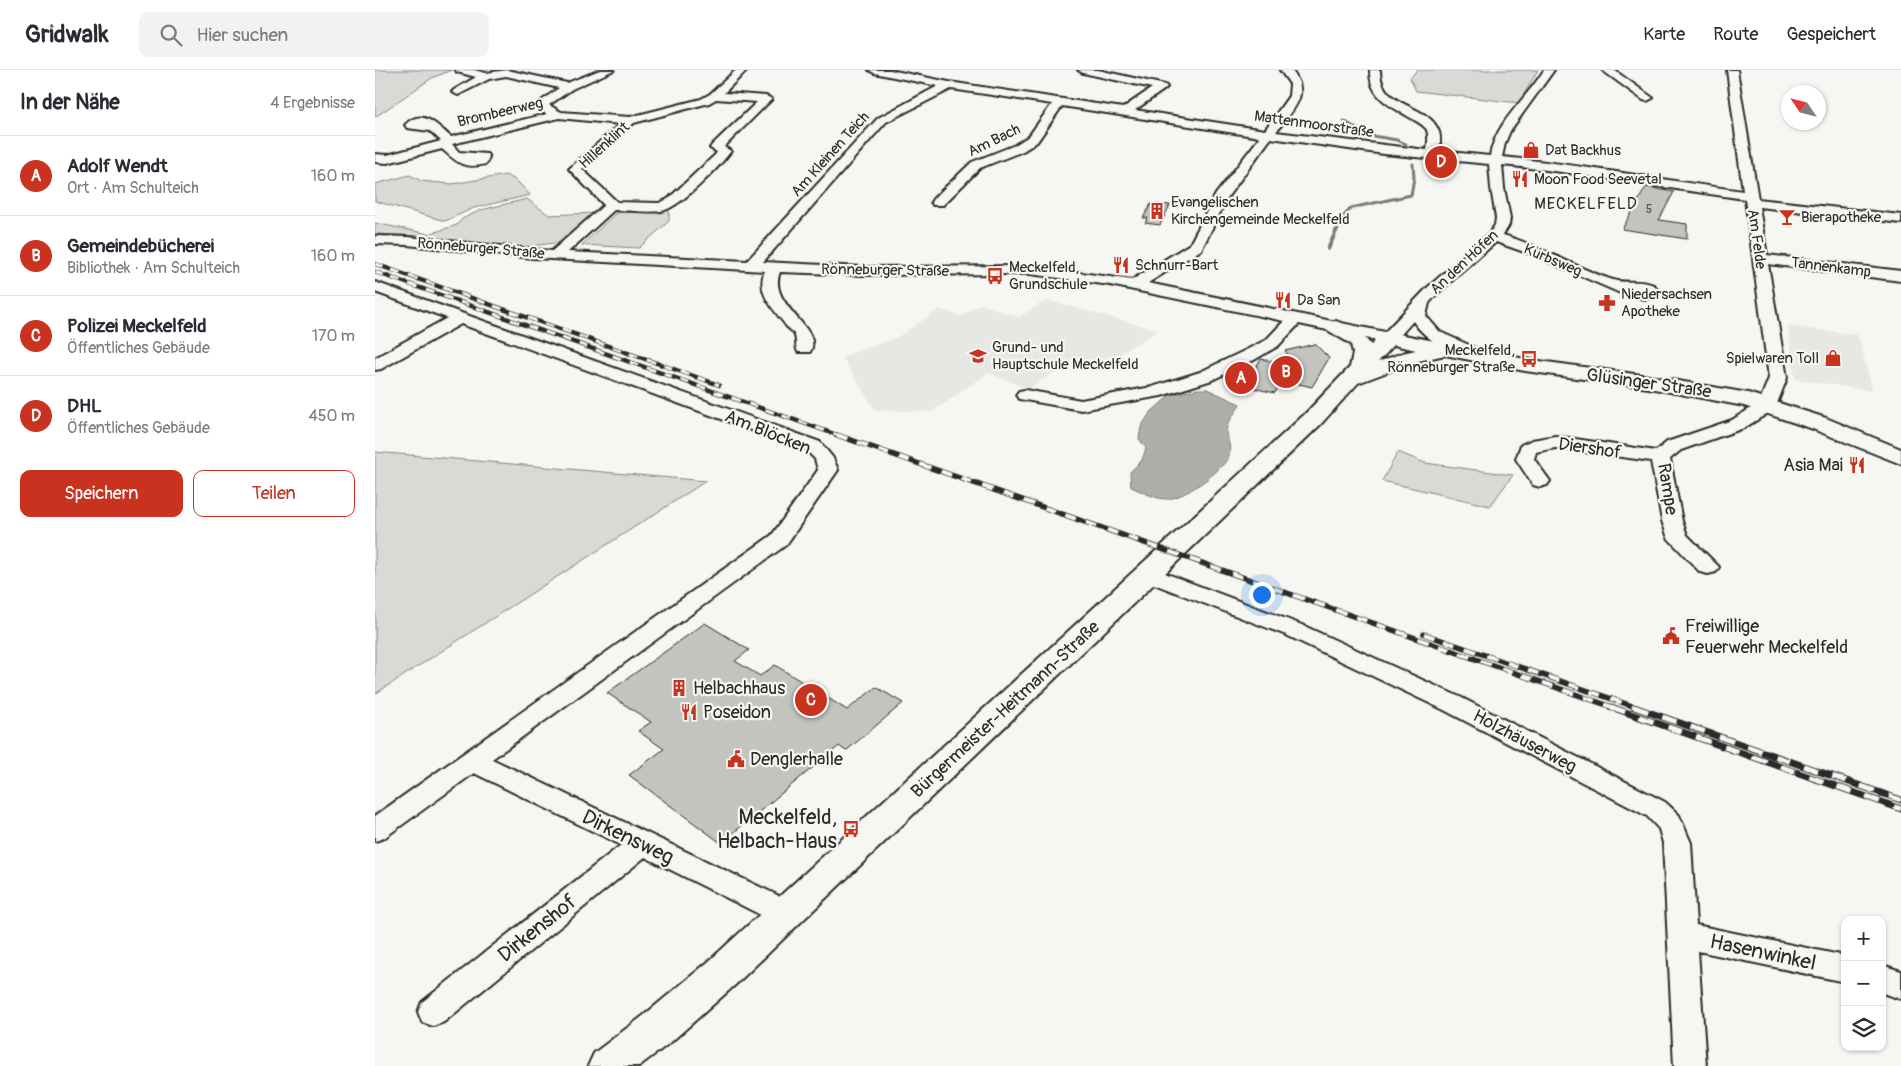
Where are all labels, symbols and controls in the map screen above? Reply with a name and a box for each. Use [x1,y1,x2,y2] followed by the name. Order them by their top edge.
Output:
[139,12,489,57] search box
[25,20,109,49] text: Gridwalk
[157,21,185,49] icon: search
[197,23,288,47] text: Hier suchen
[1643,23,1685,46] text: Karte
[1713,23,1758,46] text: Route
[1786,23,1876,46] text: Gespeichert
[1781,85,1826,130] north arrow
[20,89,120,116] text: In der Nähe
[270,93,355,113] text: 4 Ergebnisse
[456,93,545,132] street label: Brombeerweg
[1253,107,1375,142] street label: Mattenmoorstraße
[787,108,874,201] street label: Am Kleinen Teich
[575,117,634,173] street label: Hillenklint
[965,120,1024,161] street label: Am Bach
[1521,140,1541,160] shop icon: Dat Backhus
[1545,141,1621,160] place label: Dat Backhus
[1425,143,1457,181] pin: D
[67,154,168,178] text: Adolf Wendt
[31,166,41,186] text: A
[311,166,355,186] text: 160 m
[1510,169,1530,189] restaurant icon: Moon Food Seevetal
[1534,170,1662,189] place label: Moon Food Seevetal
[67,178,199,198] text: Ort · Am Schulteich
[1171,193,1350,229] place label: Evangelischen Kirchengemeinde Meckelfeld
[1534,194,1638,214] district label: MECKELFELD
[1147,201,1167,221] building icon: Evangelischen Kirchengemeinde Meckelfeld
[1646,202,1652,217] house number: 5
[1777,207,1797,227] bar icon: Bierapotheke
[1743,208,1770,271] street label: Am Felde
[1801,208,1882,227] place label: Bierapotheke
[1426,226,1502,299] street label: An den Höfen
[416,233,546,264] street label: Rönneburger Straße
[67,234,214,258] text: Gemeindebücherei
[1521,240,1585,281] street label: Kürbsweg
[31,246,41,266] text: B
[311,246,355,266] text: 160 m
[1790,253,1872,282] street label: Tannenkamp
[1111,255,1131,275] restaurant icon: Schnurr-Bart
[1135,256,1219,275] place label: Schnurr-Bart
[67,258,240,278] text: Bibliothek · Am Schulteich
[1009,258,1088,294] place label: Meckelfeld, Grundschule
[821,260,950,281] street label: Rönneburger Straße
[985,266,1005,286] bus stop icon: Meckelfeld, Grundschule
[1621,285,1712,321] place label: Niedersachsen Apotheke
[1273,290,1293,310] restaurant icon: Da San
[1297,291,1340,310] place label: Da San
[1597,293,1617,313] pharmacy icon: Niedersachsen Apotheke
[67,314,207,338] text: Polizei Meckelfeld
[31,326,41,346] text: C
[312,326,355,346] text: 170 m
[67,338,210,358] text: Öffentliches Gebäude
[992,338,1139,374] place label: Grund- und Hauptschule Meckelfeld
[1387,341,1516,377] place label: Meckelfeld, Rönneburger Straße
[968,346,988,366] school or university icon: Grund- und Hauptschule Meckelfeld
[1823,348,1843,368] shop icon: Spielwaren Toll
[1519,349,1539,369] bus stop icon: Meckelfeld, Rönneburger Straße
[1726,349,1819,368] place label: Spielwaren Toll
[1270,353,1302,391] pin: B
[1225,359,1257,397] pin: A
[1585,363,1713,404] street label: Glüsinger Straße
[67,394,102,418] text: DHL
[721,405,814,460] street label: Am Blöcken
[31,406,41,426] text: D
[308,406,355,426] text: 450 m
[67,418,210,438] text: Öffentliches Gebäude
[1557,433,1624,464] street label: Diershof
[1783,454,1843,477] place label: Asia Mai
[1847,455,1867,475] restaurant icon: Asia Mai
[1652,462,1683,517] street label: Rampe
[20,470,183,517] button: Speichern
[193,470,355,517] button: Teilen
[1249,582,1275,608] your location
[1685,615,1848,659] place label: Freiwillige Feuerwehr Meckelfeld
[906,616,1105,803] street label: Bürgermeister-Heitmann-Straße
[1661,626,1681,646] public building icon: Freiwillige Feuerwehr Meckelfeld
[693,677,785,700] place label: Helbachhaus
[669,678,689,698] building icon: Helbachhaus
[795,681,827,719] pin: C
[703,701,771,724] place label: Poseidon
[679,702,699,722] restaurant icon: Poseidon
[1469,704,1581,778] street label: Holzhäuserweg
[750,748,843,771] place label: Denglerhalle
[726,749,746,769] public building icon: Denglerhalle
[577,804,678,871] street label: Dirkensweg
[717,804,838,855] place label: Meckelfeld, Helbach-Haus
[841,819,861,839] bus stop icon: Meckelfeld, Helbach-Haus
[492,888,583,968] street label: Dirkenshof
[1841,916,1886,1051] map controls
[1841,916,1886,961] button: +
[1707,928,1819,977] street label: Hasenwinkel
[1841,961,1886,1006] button: −
[1841,1006,1886,1051] button: layers

